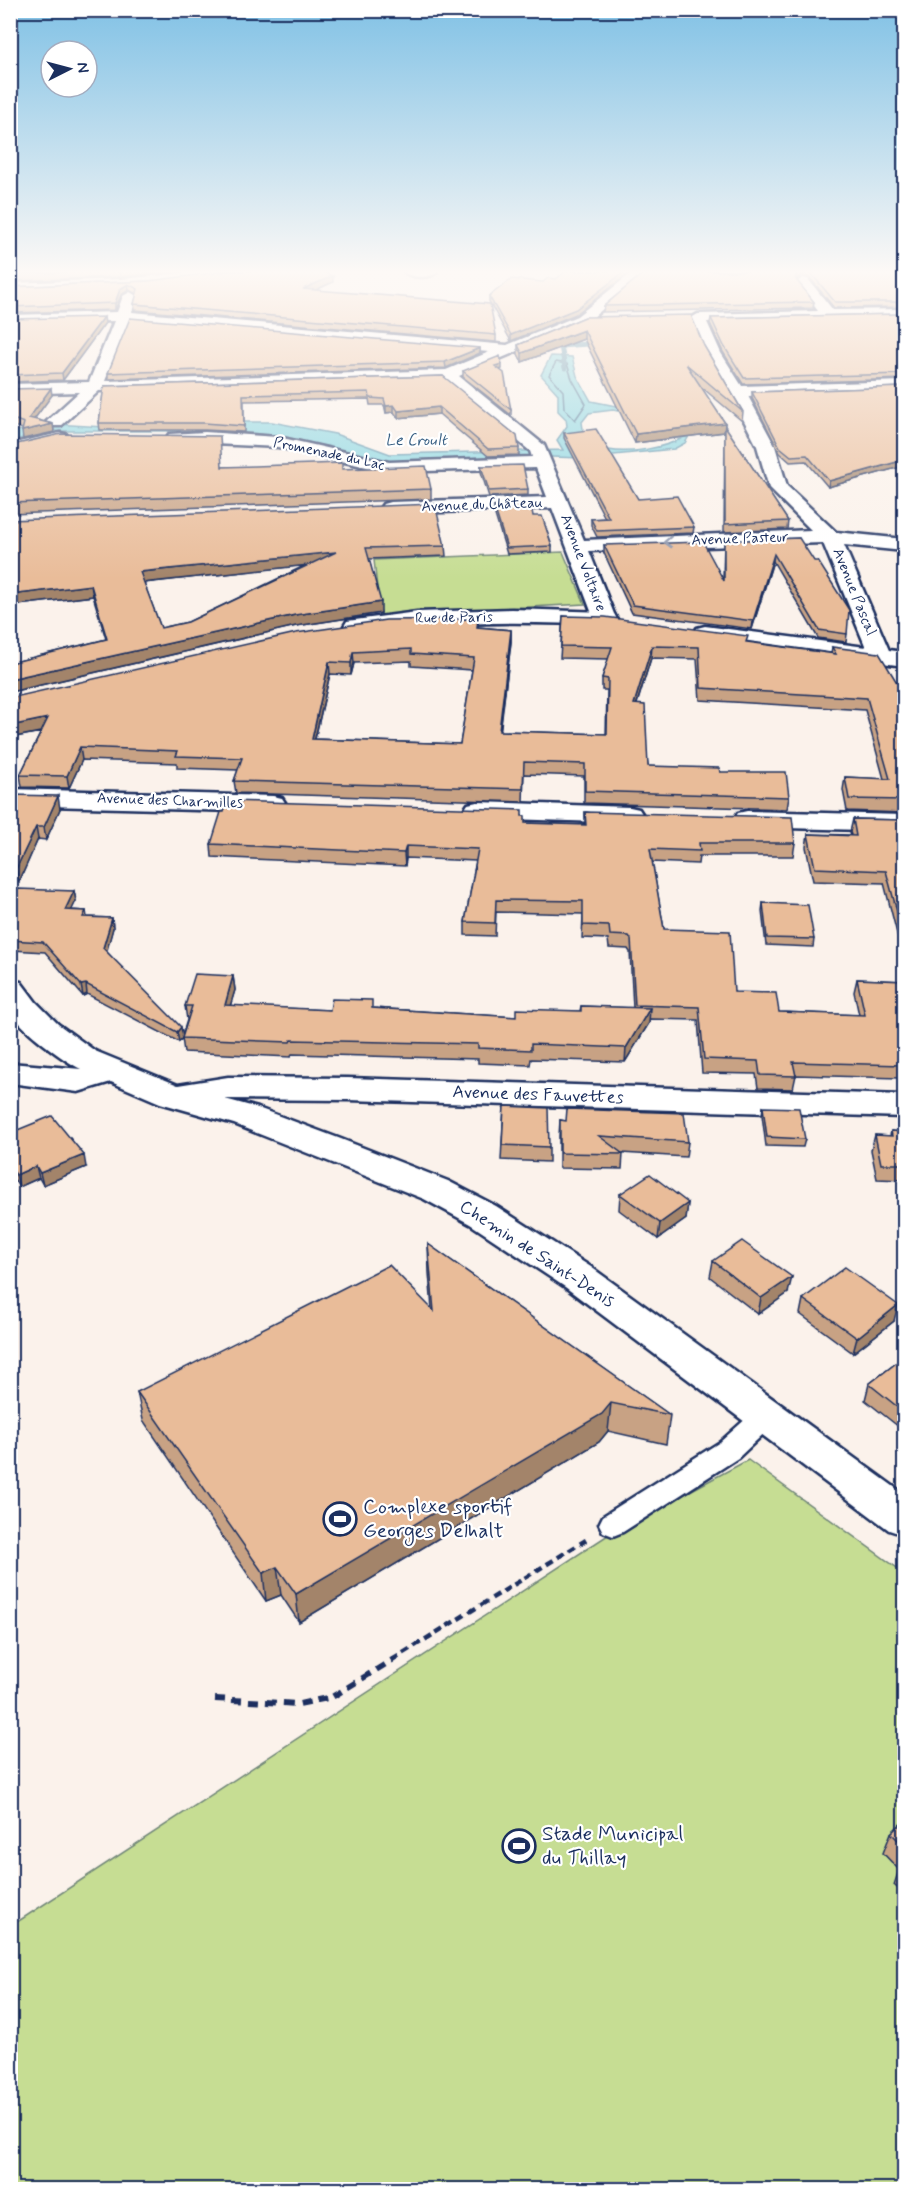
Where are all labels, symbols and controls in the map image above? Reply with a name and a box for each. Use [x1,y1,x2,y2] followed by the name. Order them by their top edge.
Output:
[39,39,99,99] north arrow
[71,61,93,74] text: N
[385,430,449,451] water label: Le Croult
[272,432,387,476] street label: Promenade du Lac
[421,493,543,517] street label: Avenue du Château
[555,511,611,615] street label: Avenue Voltaire
[691,527,789,551] street label: Avenue Pasteur
[663,536,672,549] one-way arrow
[827,545,881,639] street label: Avenue Pascal
[415,607,493,629] street label: Rue de Paris
[97,788,243,814] street label: Avenue des Charmilles
[452,1080,624,1110] street label: Avenue des Fauvettes
[455,1195,619,1313] street label: Chemin de Saint-Denis
[363,1493,513,1546] place label: Complexe sportif Georges Delhalt
[322,1501,358,1537] sports icon: Complexe sportif Georges Delhalt
[542,1820,683,1872] place label: Stade Municipal du Thillay
[501,1828,537,1864] sports icon: Stade Municipal du Thillay

